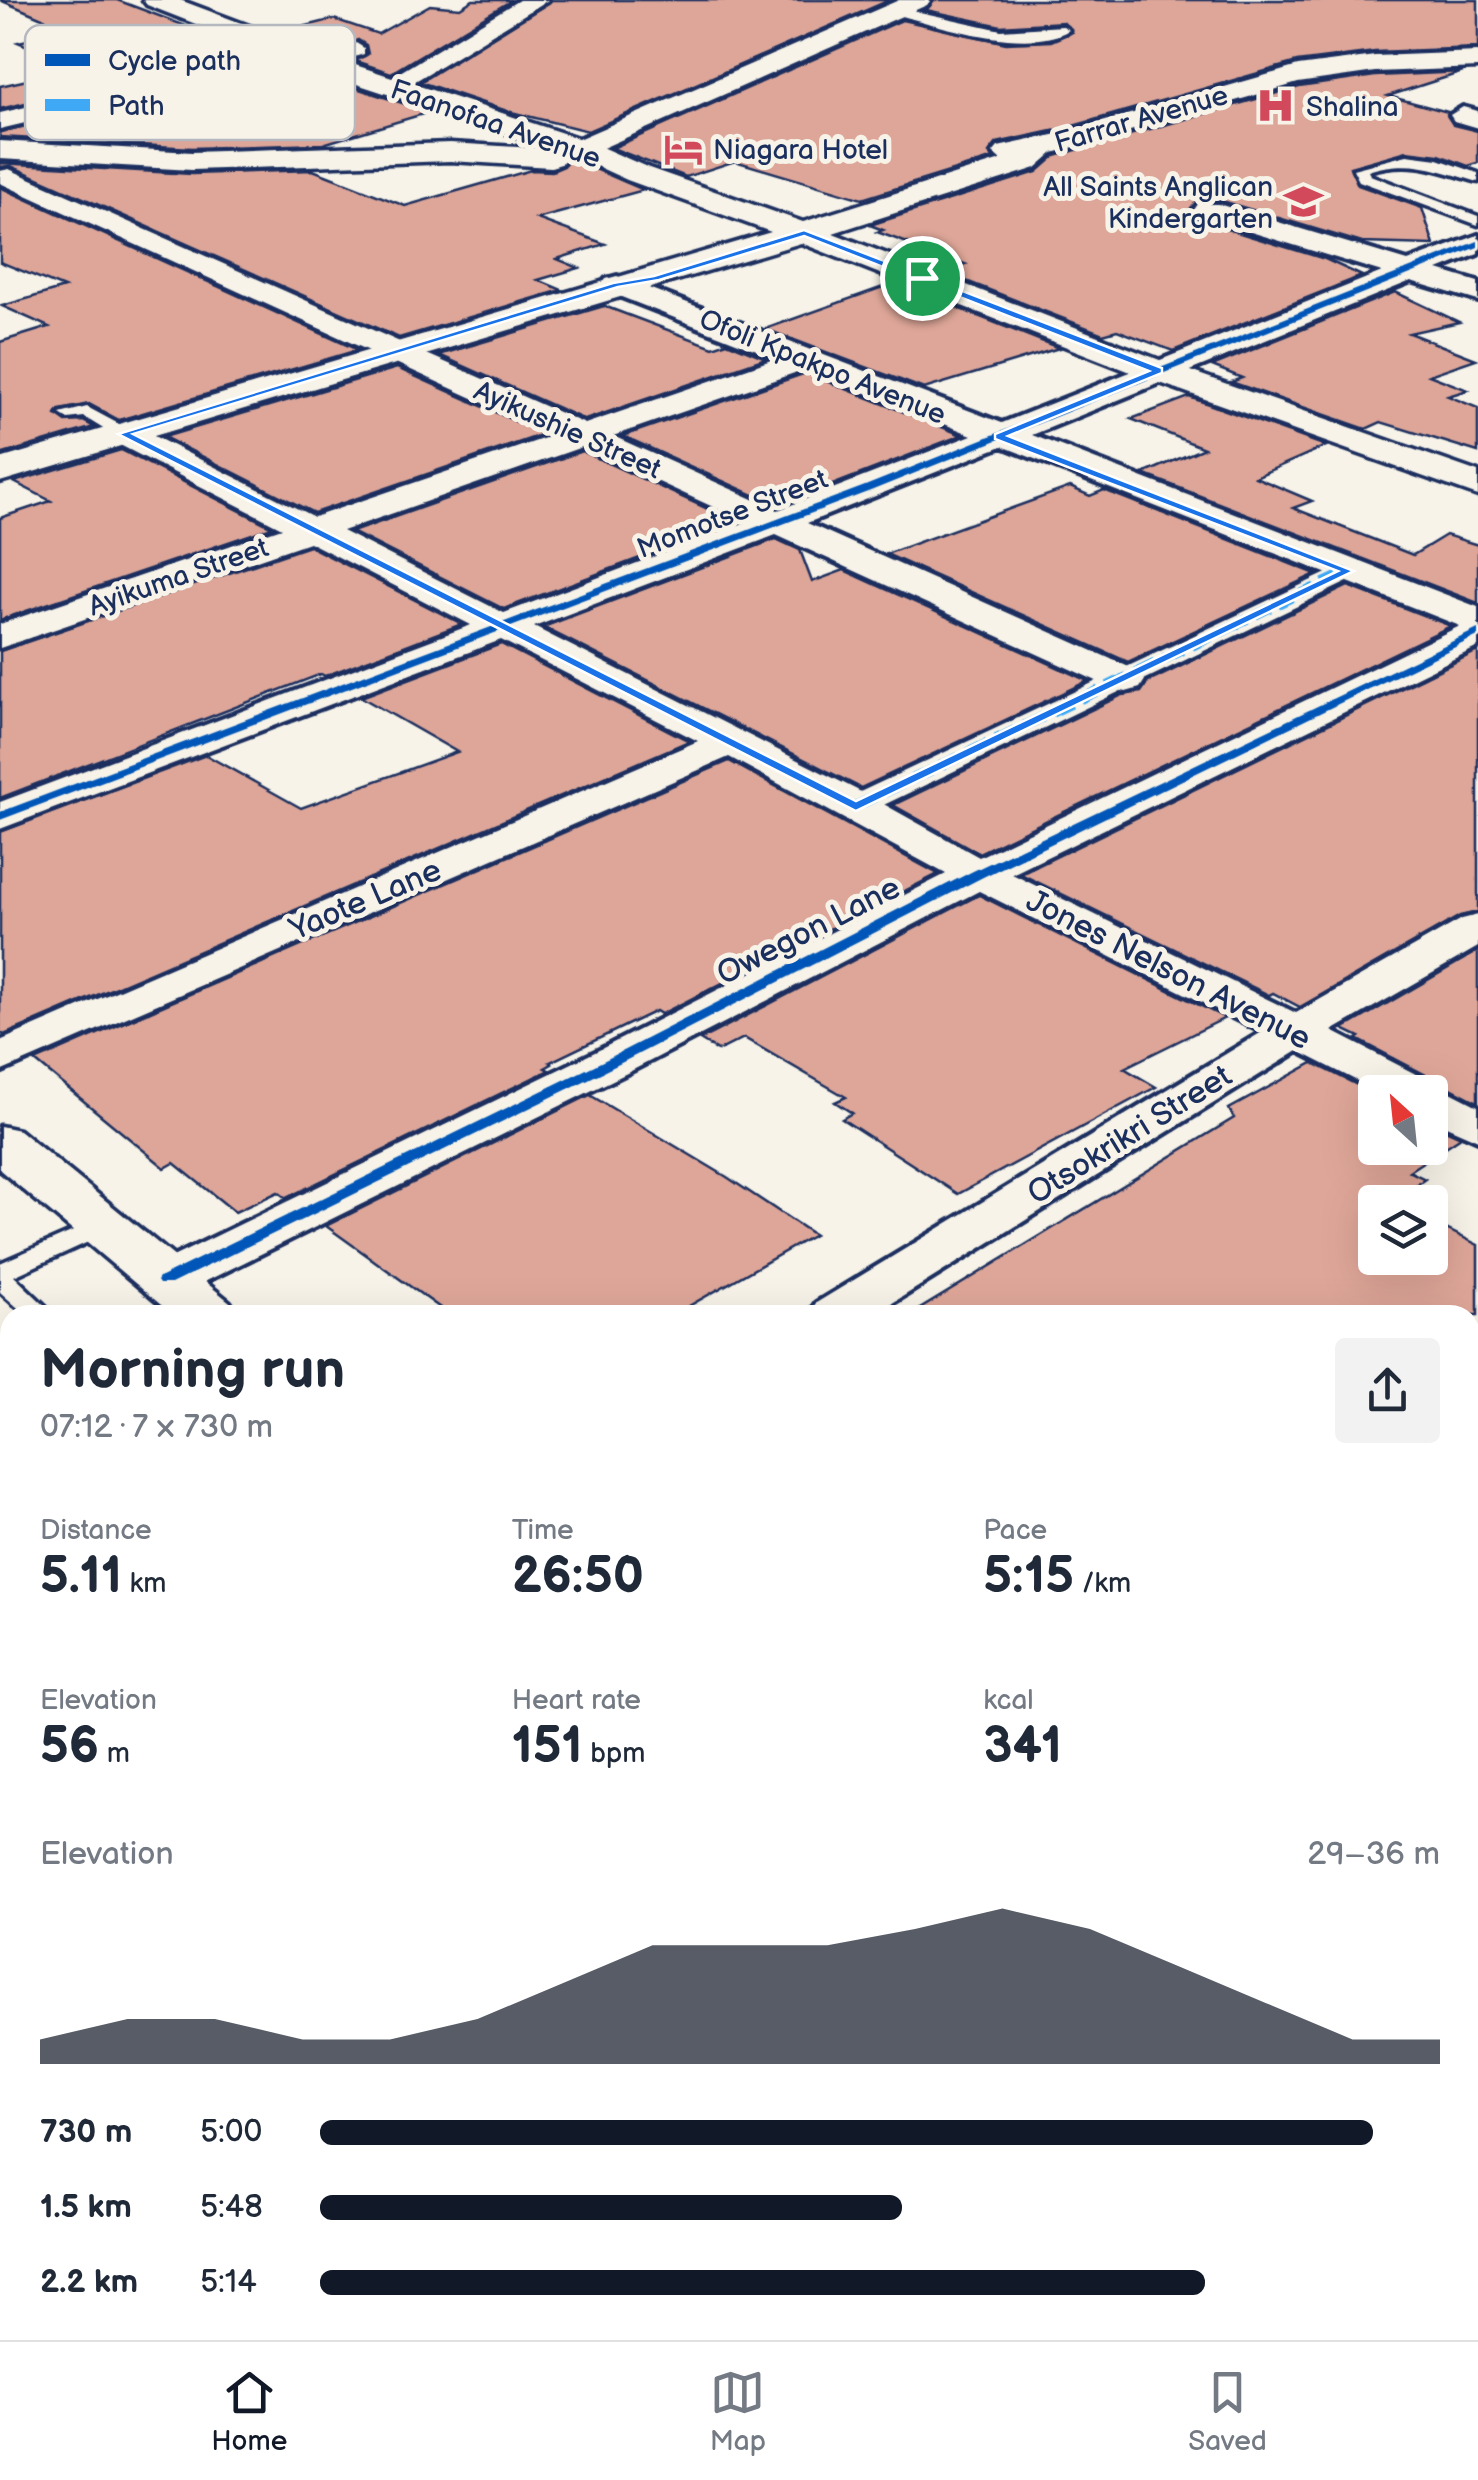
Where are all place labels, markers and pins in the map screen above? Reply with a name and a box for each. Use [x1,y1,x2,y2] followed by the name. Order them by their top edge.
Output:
[1255,85,1297,127] hospital icon: Shalina
[1306,91,1399,124] place label: Shalina
[662,128,704,170] hotel icon: Niagara Hotel
[713,134,888,167] place label: Niagara Hotel
[1043,171,1273,236] place label: All Saints Anglican Kindergarten
[1282,181,1324,223] school or university icon: All Saints Anglican Kindergarten
[880,236,965,321] pin

